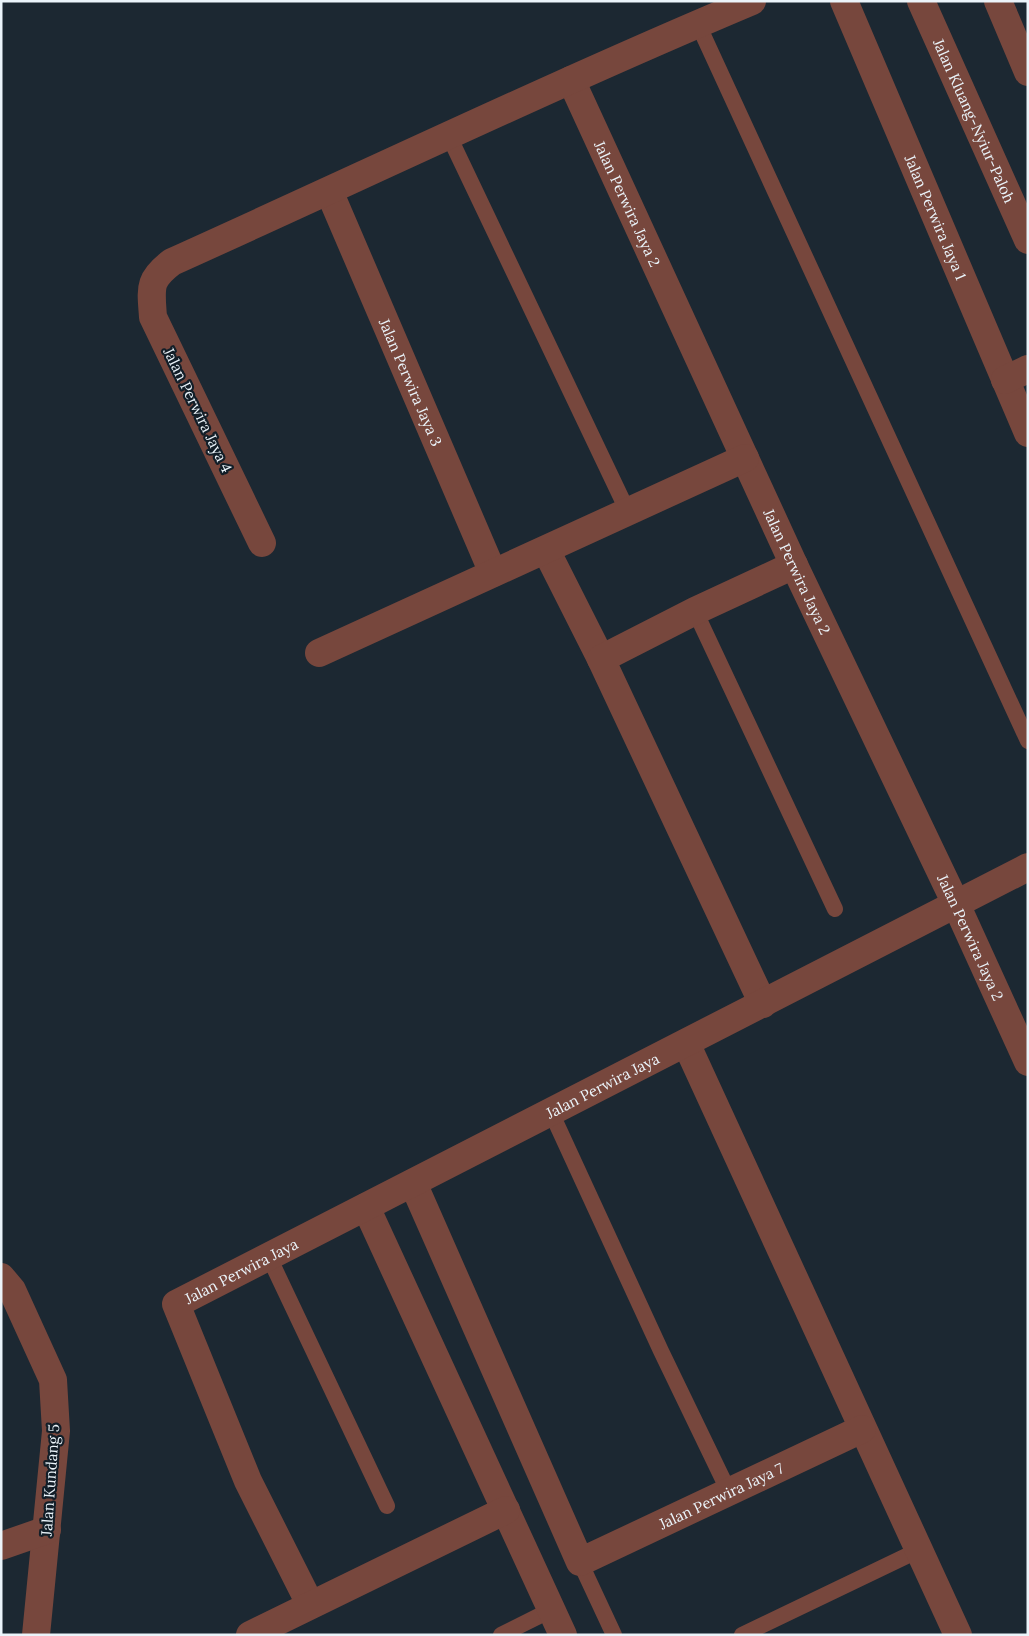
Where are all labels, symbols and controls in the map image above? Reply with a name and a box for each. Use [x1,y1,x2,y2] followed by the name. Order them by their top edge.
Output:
[929,34,1020,206] street label: Jalan Kluang-Nyiur-Paloh
[590,137,665,270] street label: Jalan Perwira Jaya 2
[901,151,971,283] street label: Jalan Perwira Jaya 1
[375,315,447,449] street label: Jalan Perwira Jaya 3
[159,344,236,476] street label: Jalan Perwira Jaya 4
[759,505,835,637] street label: Jalan Perwira Jaya 2
[933,870,1008,1003] street label: Jalan Perwira Jaya 2
[542,1048,662,1123] street label: Jalan Perwira Jaya
[180,1234,301,1308] street label: Jalan Perwira Jaya
[37,1423,63,1538] street label: Jalan Kundang 5
[655,1458,786,1533] street label: Jalan Perwira Jaya 7

